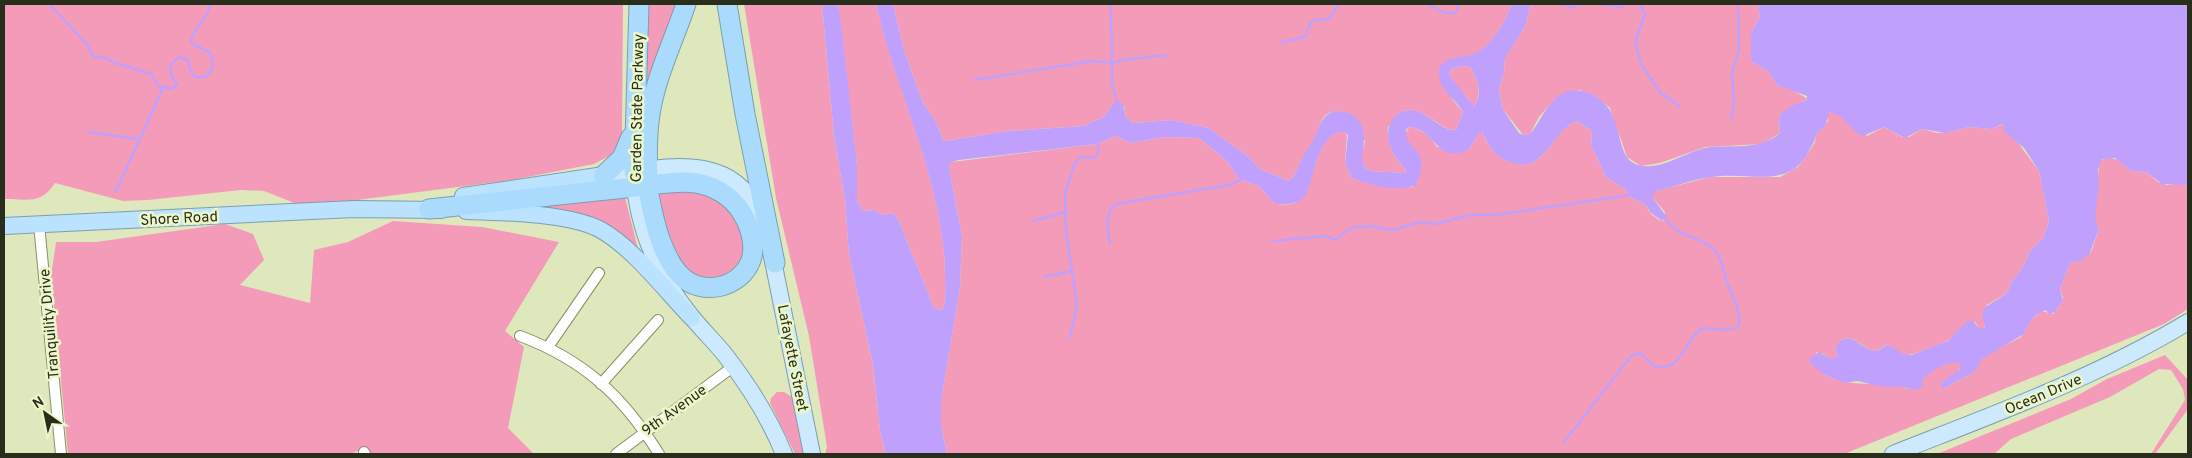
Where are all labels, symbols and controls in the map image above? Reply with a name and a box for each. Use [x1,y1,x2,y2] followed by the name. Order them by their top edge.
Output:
[628,33,649,183] street label: Garden State Parkway
[140,208,218,231] street label: Shore Road
[36,268,65,380] street label: Tranquility Drive
[772,303,811,413] street label: Lafayette Street
[2002,371,2085,420] street label: Ocean Drive
[639,381,711,441] street label: 9th Avenue
[20,388,70,438] north arrow
[30,393,48,413] text: N

